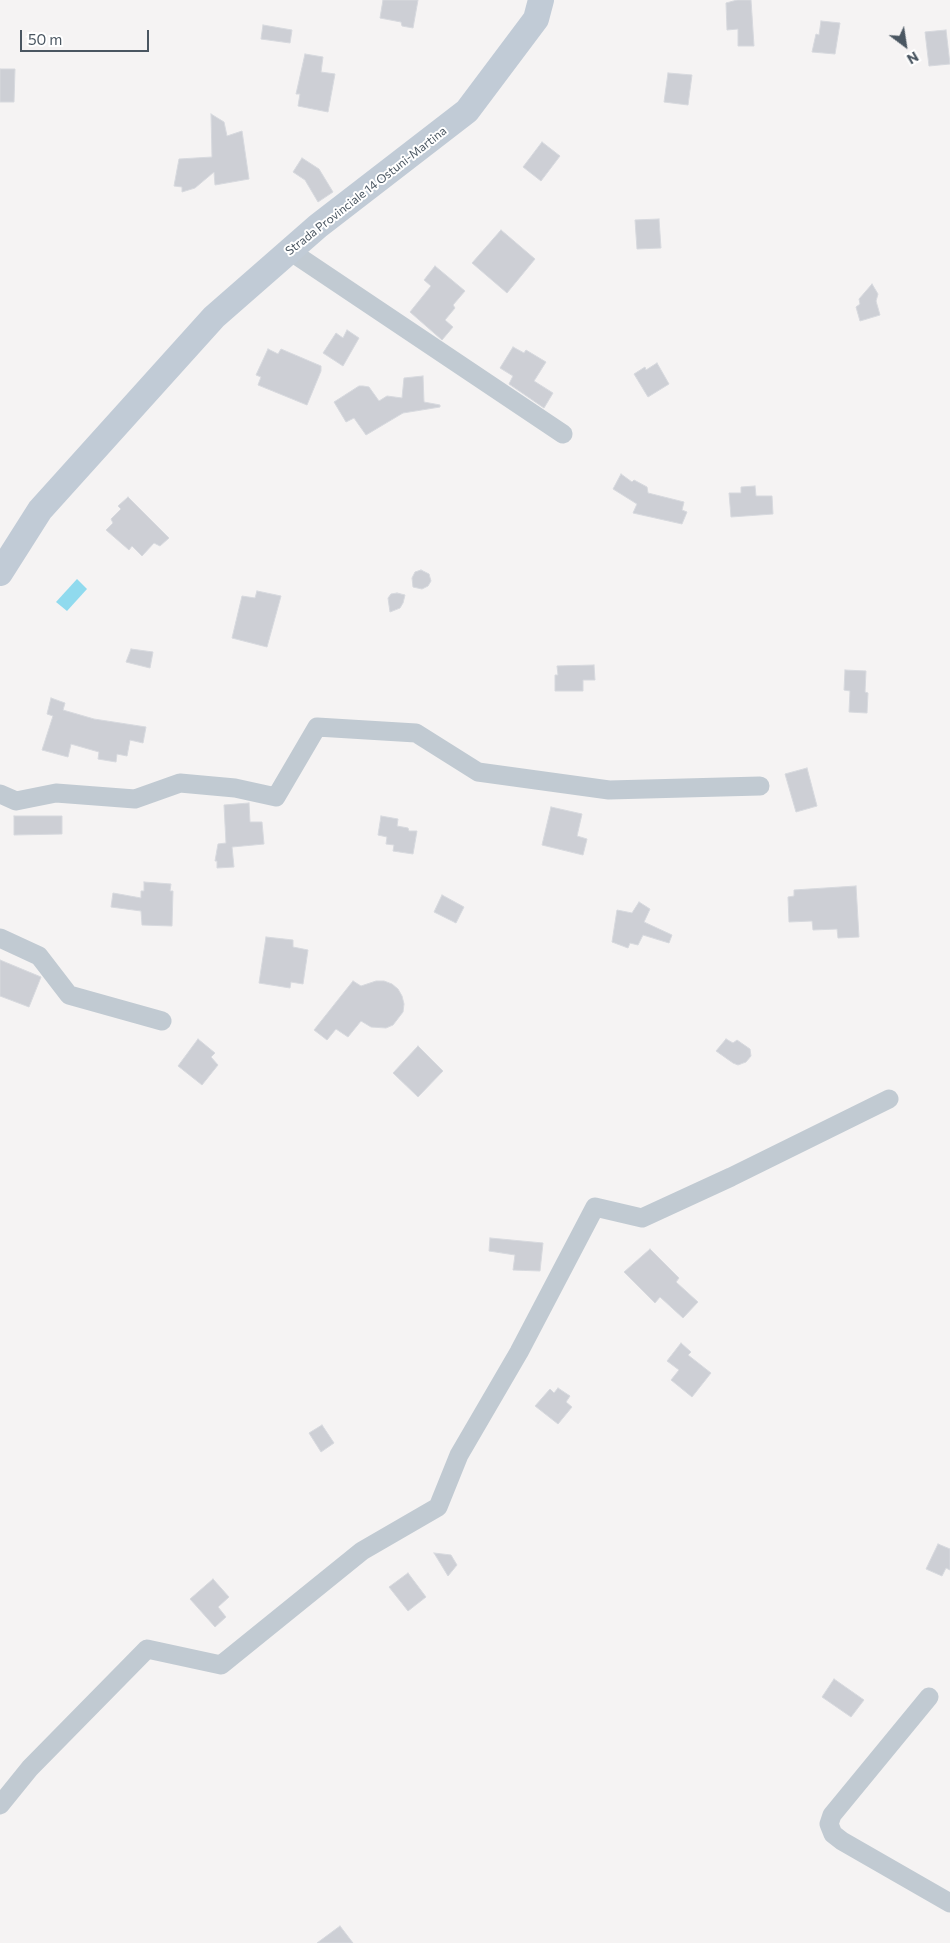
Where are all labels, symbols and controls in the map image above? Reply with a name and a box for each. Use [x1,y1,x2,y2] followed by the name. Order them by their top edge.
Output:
[22,20,151,52] scale bar
[880,20,930,70] north arrow
[28,30,62,48] text: 50 m
[904,48,922,68] text: N
[283,124,449,258] street label: Strada Provinciale 14 Ostuni-Martina

